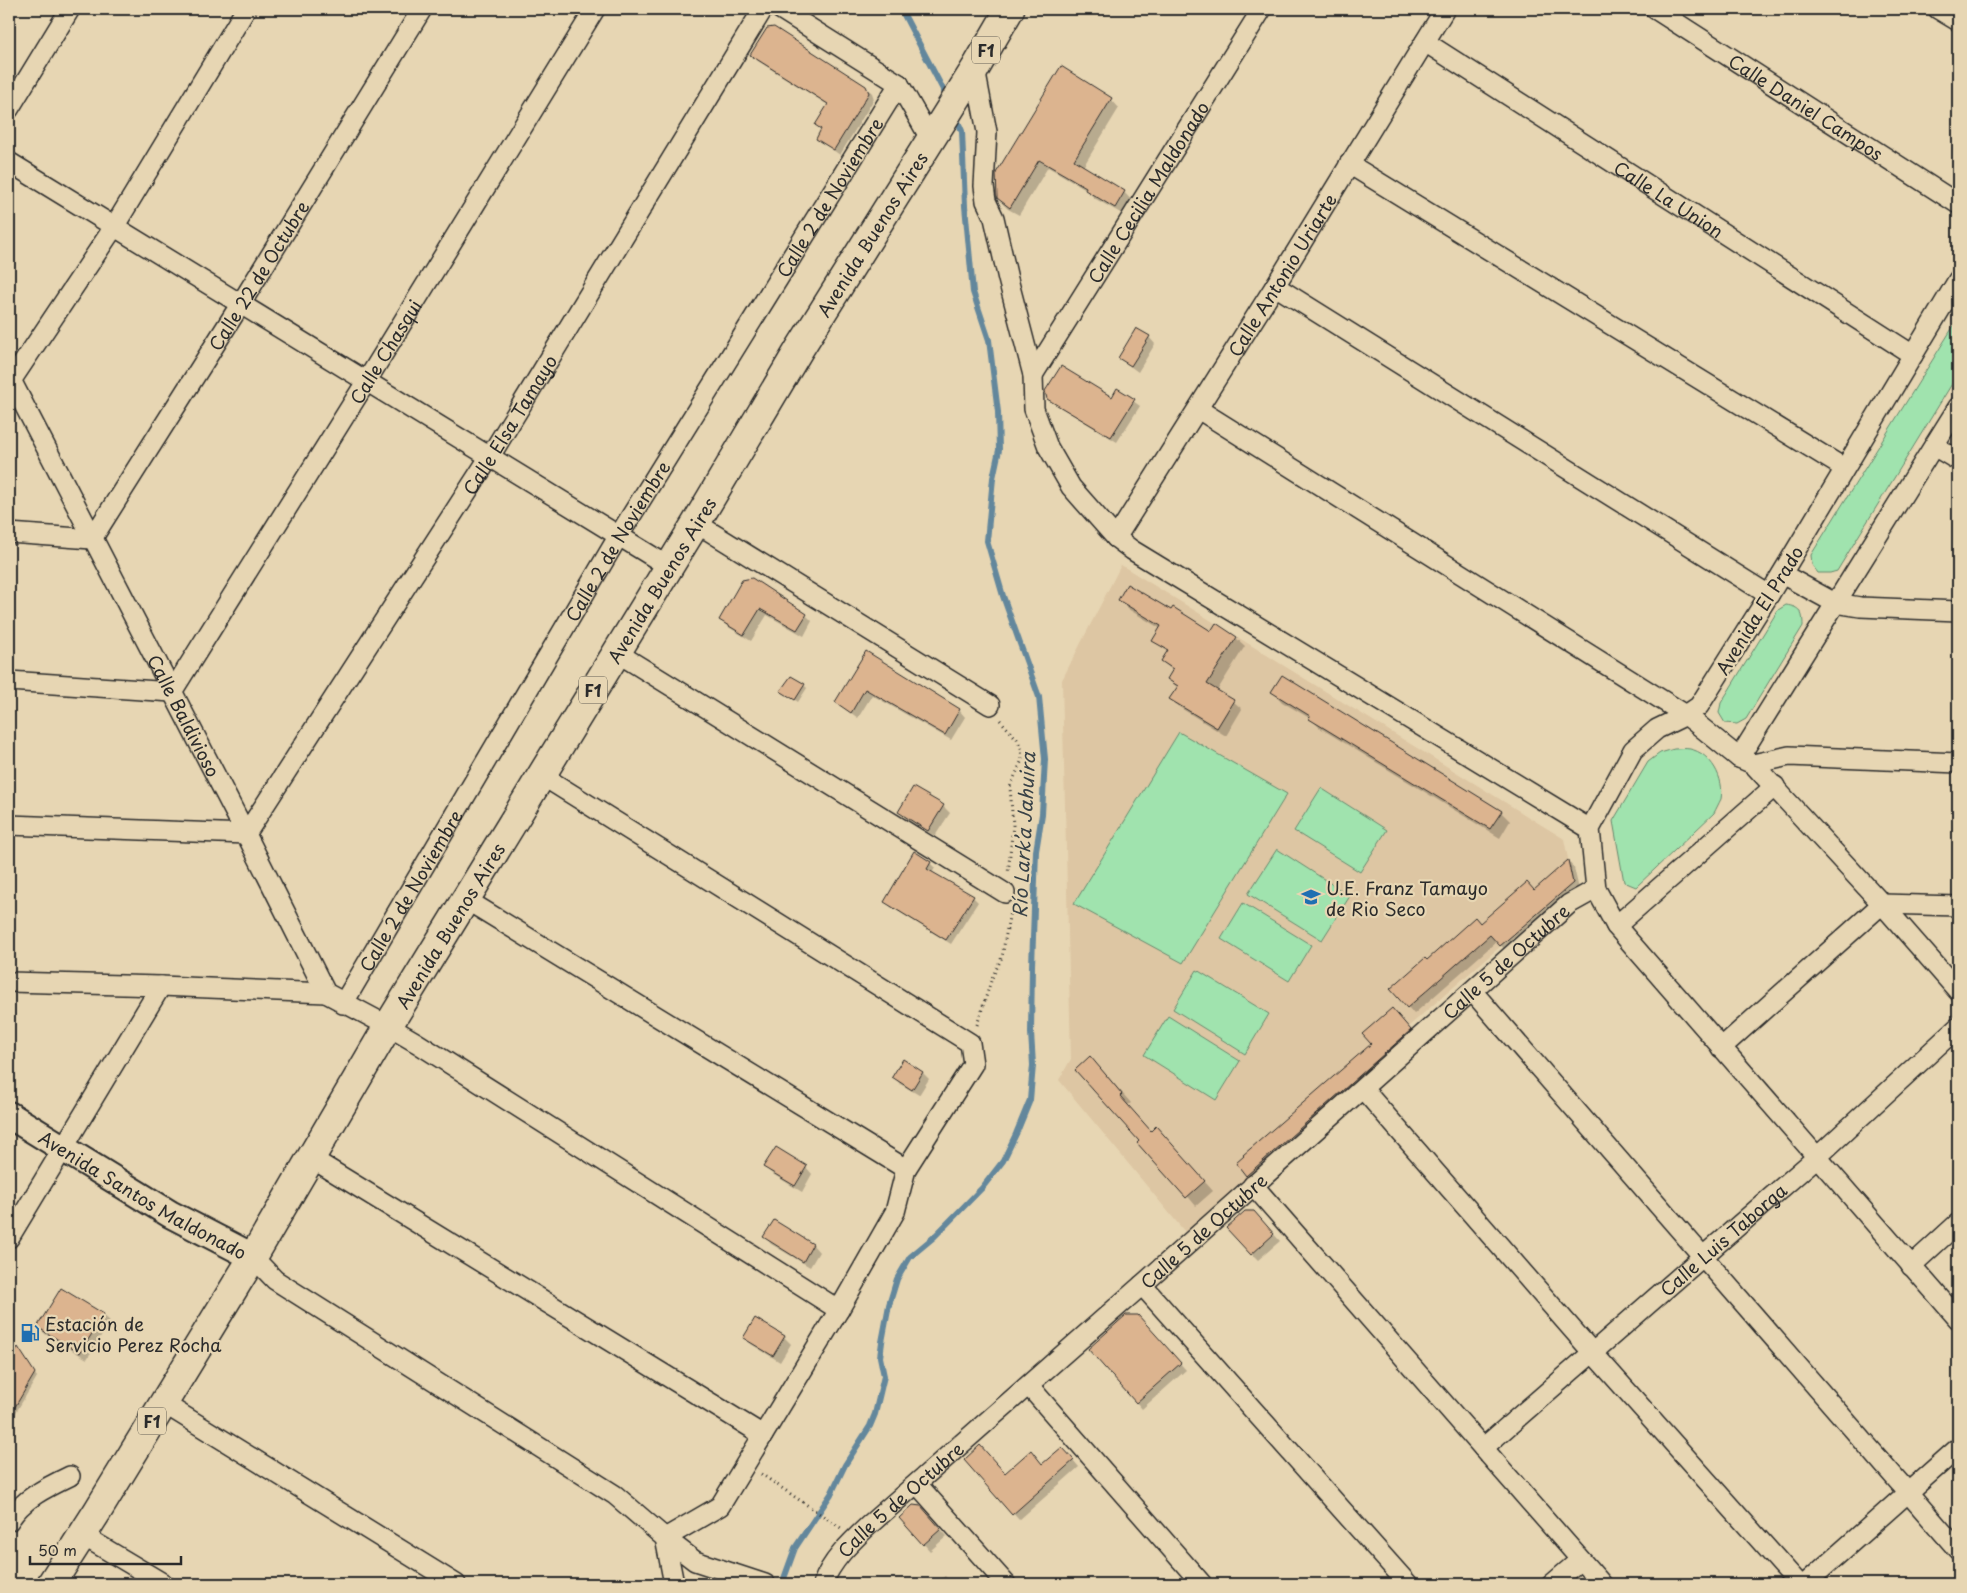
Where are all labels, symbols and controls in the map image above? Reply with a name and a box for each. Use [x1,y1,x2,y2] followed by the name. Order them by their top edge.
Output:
[972,36,1000,64] road number: F1
[1724,47,1889,166] street label: Calle Daniel Campos
[1080,96,1215,288] street label: Calle Cecilia Maldonado
[769,112,889,282] street label: Calle 2 de Noviembre
[810,146,934,322] street label: Avenida Buenos Aires
[1609,153,1729,244] street label: Calle La Union
[1221,188,1342,361] street label: Calle Antonio Uriarte
[201,195,315,356] street label: Calle 22 de Octubre
[342,294,427,409] street label: Calle Chasqui
[455,349,563,500] street label: Calle Elsa Tamayo
[558,455,676,626] street label: Calle 2 de Noviembre
[600,492,722,668] street label: Avenida Buenos Aires
[1709,540,1809,680] street label: Avenida El Prado
[142,649,227,781] street label: Calle Baldivioso
[579,676,607,704] road number: F1
[1005,750,1041,918] water label: Río Lark’a Jahuira
[352,804,468,976] street label: Calle 2 de Noviembre
[389,837,511,1013] street label: Avenida Buenos Aires
[1326,874,1488,922] place label: U.E. Franz Tamayo de Rio Seco
[1300,886,1322,908] school or university icon: U.E. Franz Tamayo de Rio Seco
[1436,897,1575,1025] street label: Calle 5 de Octubre
[34,1123,252,1265] street label: Avenida Santos Maldonado
[1134,1166,1273,1294] street label: Calle 5 de Octubre
[1653,1176,1793,1302] street label: Calle Luis Taborga
[45,1310,222,1358] place label: Estación de Servicio Perez Rocha
[19,1322,41,1344] fuel station icon: Estación de Servicio Perez Rocha
[138,1408,166,1434] road number: F1
[831,1435,969,1563] street label: Calle 5 de Octubre
[30,1533,181,1565] scale bar
[38,1538,77,1561] text: 50 m

